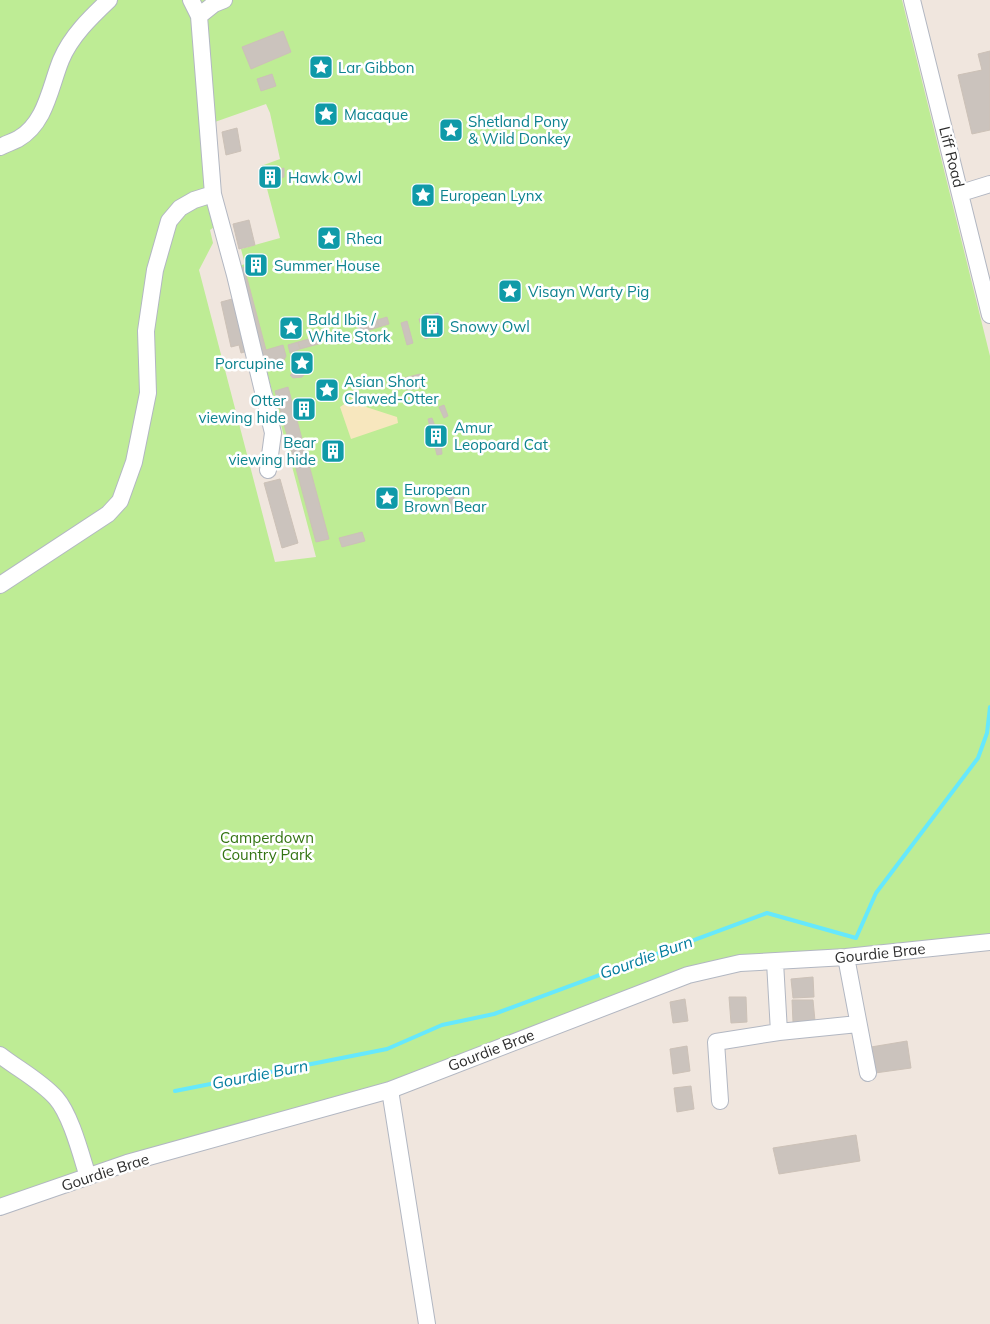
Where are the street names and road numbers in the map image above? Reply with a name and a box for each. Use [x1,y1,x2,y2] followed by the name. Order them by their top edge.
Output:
[935,124,969,190] street label: Liff Road
[834,939,926,967] street label: Gourdie Brae
[445,1025,537,1075] street label: Gourdie Brae
[59,1149,151,1195] street label: Gourdie Brae

